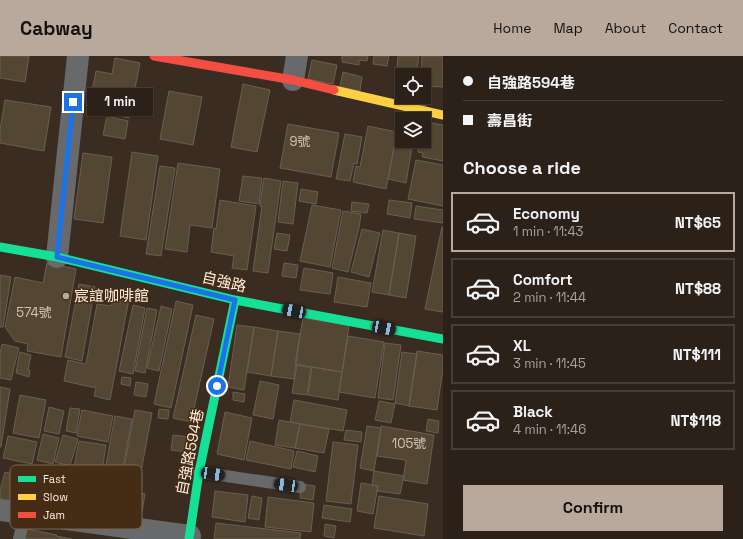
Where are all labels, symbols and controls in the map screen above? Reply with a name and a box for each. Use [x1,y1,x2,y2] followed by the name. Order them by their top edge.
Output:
[20,16,93,41] text: Cabway
[493,19,531,37] text: Home
[553,19,583,37] text: Map
[605,19,646,37] text: About
[668,19,723,37] text: Contact
[395,68,431,148] map controls
[395,68,431,104] button: locate
[487,73,575,92] text: 自強路594巷
[87,88,153,116] callout: 1 min
[64,93,82,111] route end
[104,93,136,110] text: 1 min
[487,111,532,130] text: 壽昌街
[395,112,431,148] button: layers
[290,133,310,150] house number: 9號
[463,156,581,179] text: Choose a ride
[465,204,501,240] icon: car
[513,204,580,223] text: Economy
[675,213,721,232] text: NT$65
[513,223,583,240] text: 1 min · 11:43
[200,267,248,296] street label: 自強路
[465,270,501,306] icon: car
[513,270,573,289] text: Comfort
[675,279,721,298] text: NT$88
[74,286,149,305] place label: 宸誼咖啡館
[513,289,586,306] text: 2 min · 11:44
[61,291,71,301] marker: 宸誼咖啡館
[281,303,307,319] car
[16,304,52,321] house number: 574號
[371,320,397,336] car
[465,336,501,372] icon: car
[513,336,531,355] text: XL
[673,345,721,364] text: NT$111
[513,355,586,372] text: 3 min · 11:45
[208,377,226,395] route start
[465,402,501,438] icon: car
[513,402,553,421] text: Black
[172,407,207,497] street label: 自強路594巷
[670,411,721,430] text: NT$118
[513,421,586,438] text: 4 min · 11:46
[392,435,426,452] house number: 105號
[10,465,142,529] legend
[200,466,226,482] car
[43,472,66,486] text: Fast
[273,477,299,493] car
[463,485,723,531] button: Confirm
[43,490,68,504] text: Slow
[43,508,65,522] text: Jam

